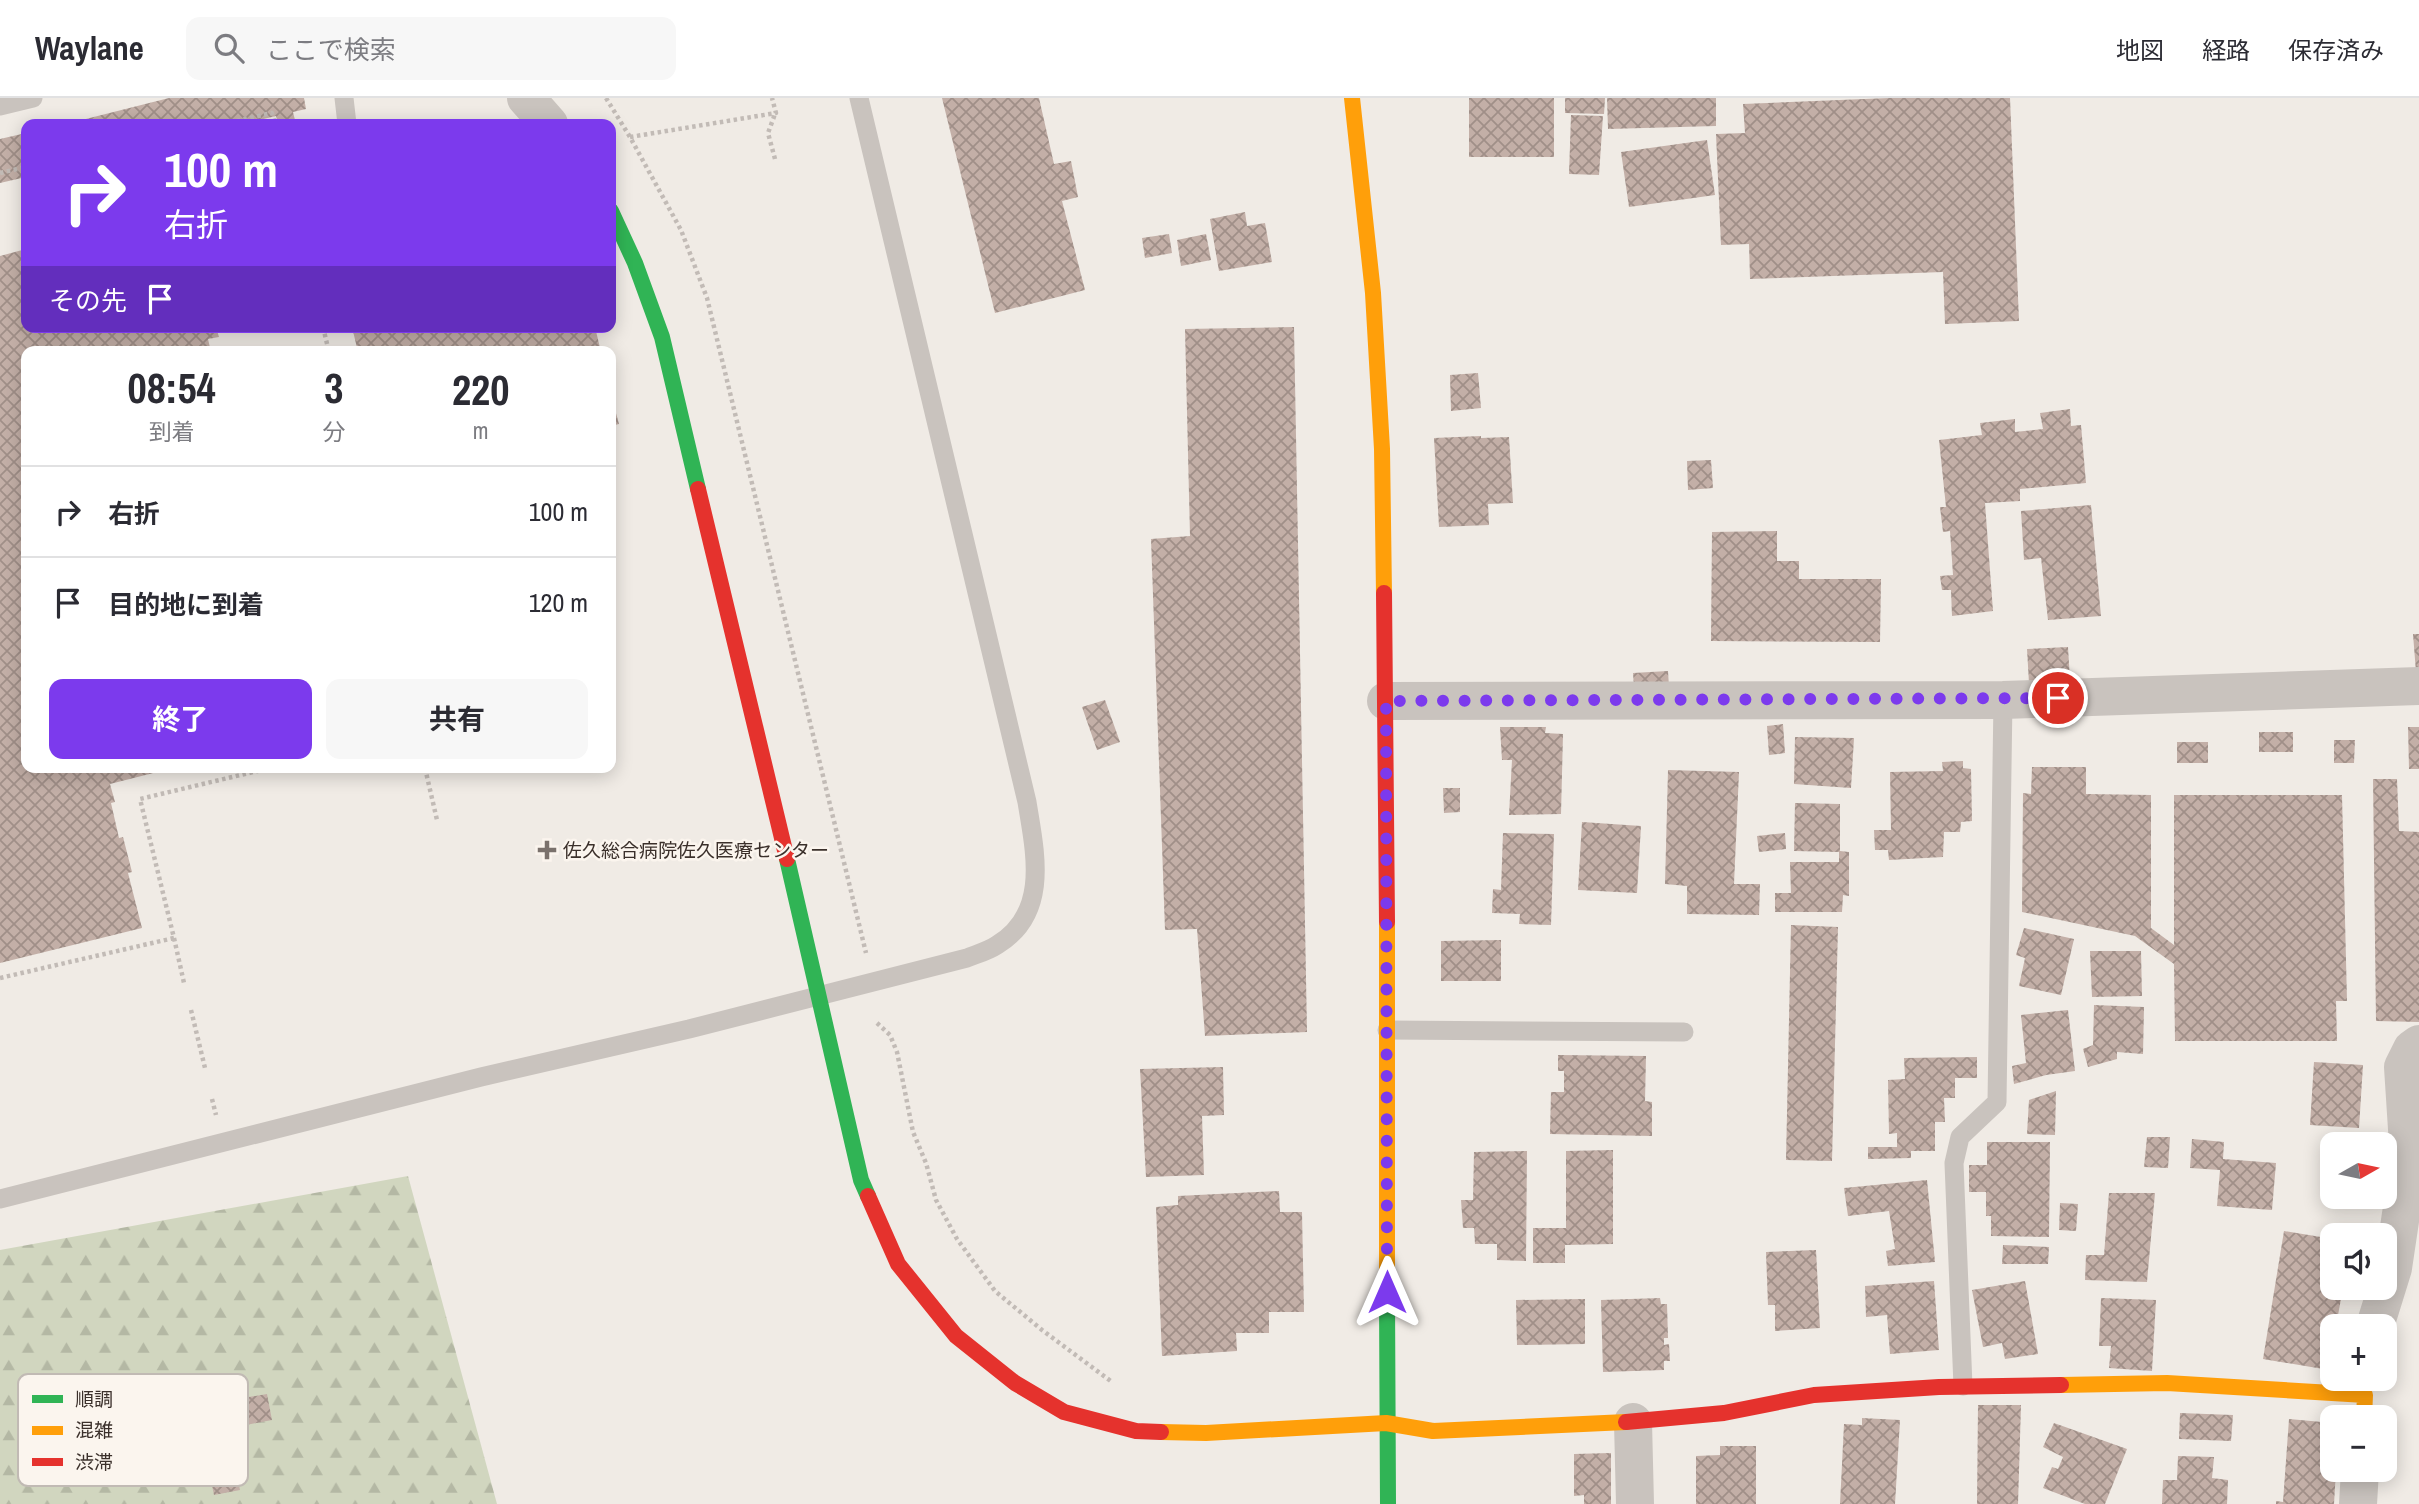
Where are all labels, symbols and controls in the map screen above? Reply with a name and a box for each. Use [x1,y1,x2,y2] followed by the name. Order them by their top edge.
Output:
[186,17,676,80] search box
[35,26,144,70] text: Waylane
[210,29,248,67] icon: search
[266,32,396,67] text: ここで検索
[2116,34,2164,66] text: 地図
[2202,34,2250,66] text: 経路
[2288,34,2384,66] text: 保存済み
[164,136,278,202] text: 100 m
[49,147,140,238] icon: right
[164,203,228,246] text: 右折
[141,280,179,318] icon: arrive
[49,283,127,318] text: その先
[128,360,216,416] text: 08:54
[324,360,343,416] text: 3
[452,362,509,418] text: 220
[473,415,489,446] text: m
[149,416,195,447] text: 到着
[322,416,345,447] text: 分
[49,493,87,531] icon: right
[529,494,588,529] text: 100 m
[108,496,160,531] text: 右折
[49,584,87,622] icon: arrive
[529,585,588,620] text: 120 m
[108,587,264,622] text: 目的地に到着
[2028,668,2088,728] pin
[49,679,312,759] button: 終了
[326,679,588,759] button: 共有
[2039,679,2077,717] icon: arrive
[563,837,829,863] place label: 佐久総合病院佐久医療センター
[537,840,557,860] marker: 佐久総合病院佐久医療センター
[2320,1132,2398,1209] north arrow
[2320,1132,2397,1482] map controls
[2320,1223,2397,1300] button: sound
[1350,1255,1424,1329] position arrow
[2320,1314,2397,1391] button: +
[18,1374,248,1486] legend
[75,1386,113,1412] text: 順調
[2320,1405,2397,1482] button: −
[75,1417,113,1443] text: 混雑
[75,1449,113,1475] text: 渋滞

